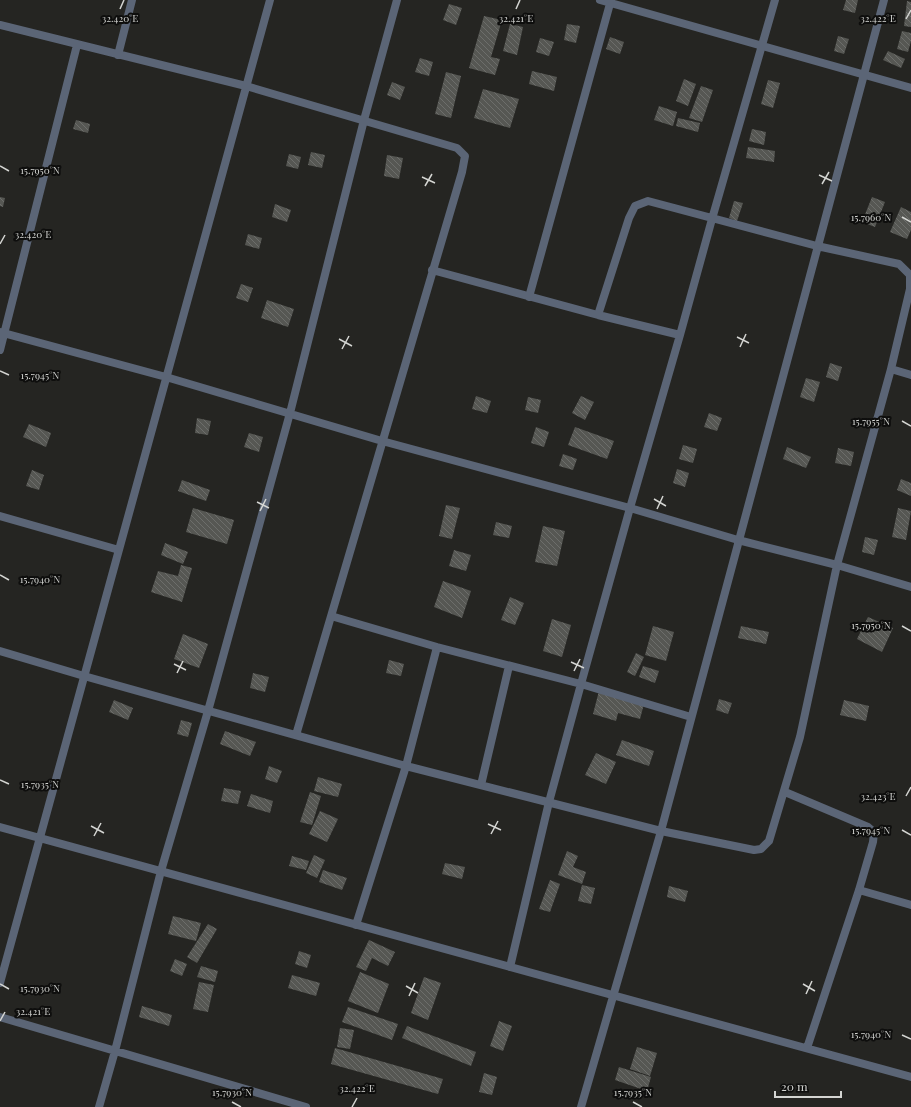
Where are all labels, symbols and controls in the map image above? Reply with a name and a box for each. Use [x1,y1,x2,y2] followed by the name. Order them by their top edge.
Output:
[102,11,138,25] text: 32.420°E
[499,11,533,25] text: 32.421°E
[860,11,896,25] text: 32.422°E
[20,163,60,177] text: 15.7950°N
[851,210,891,224] text: 15.7960°N
[15,227,51,241] text: 32.420°E
[21,368,59,382] text: 15.7945°N
[852,414,890,428] text: 15.7955°N
[20,572,60,586] text: 15.7940°N
[851,618,891,632] text: 15.7950°N
[21,777,59,791] text: 15.7935°N
[860,789,896,803] text: 32.423°E
[852,823,890,837] text: 15.7945°N
[20,981,60,995] text: 15.7930°N
[16,1004,50,1018] text: 32.421°E
[851,1027,891,1041] text: 15.7940°N
[775,1073,841,1099] scale bar
[781,1078,808,1094] text: 20 m
[339,1081,375,1095] text: 32.422°E
[212,1085,252,1099] text: 15.7930°N
[614,1085,652,1099] text: 15.7935°N

